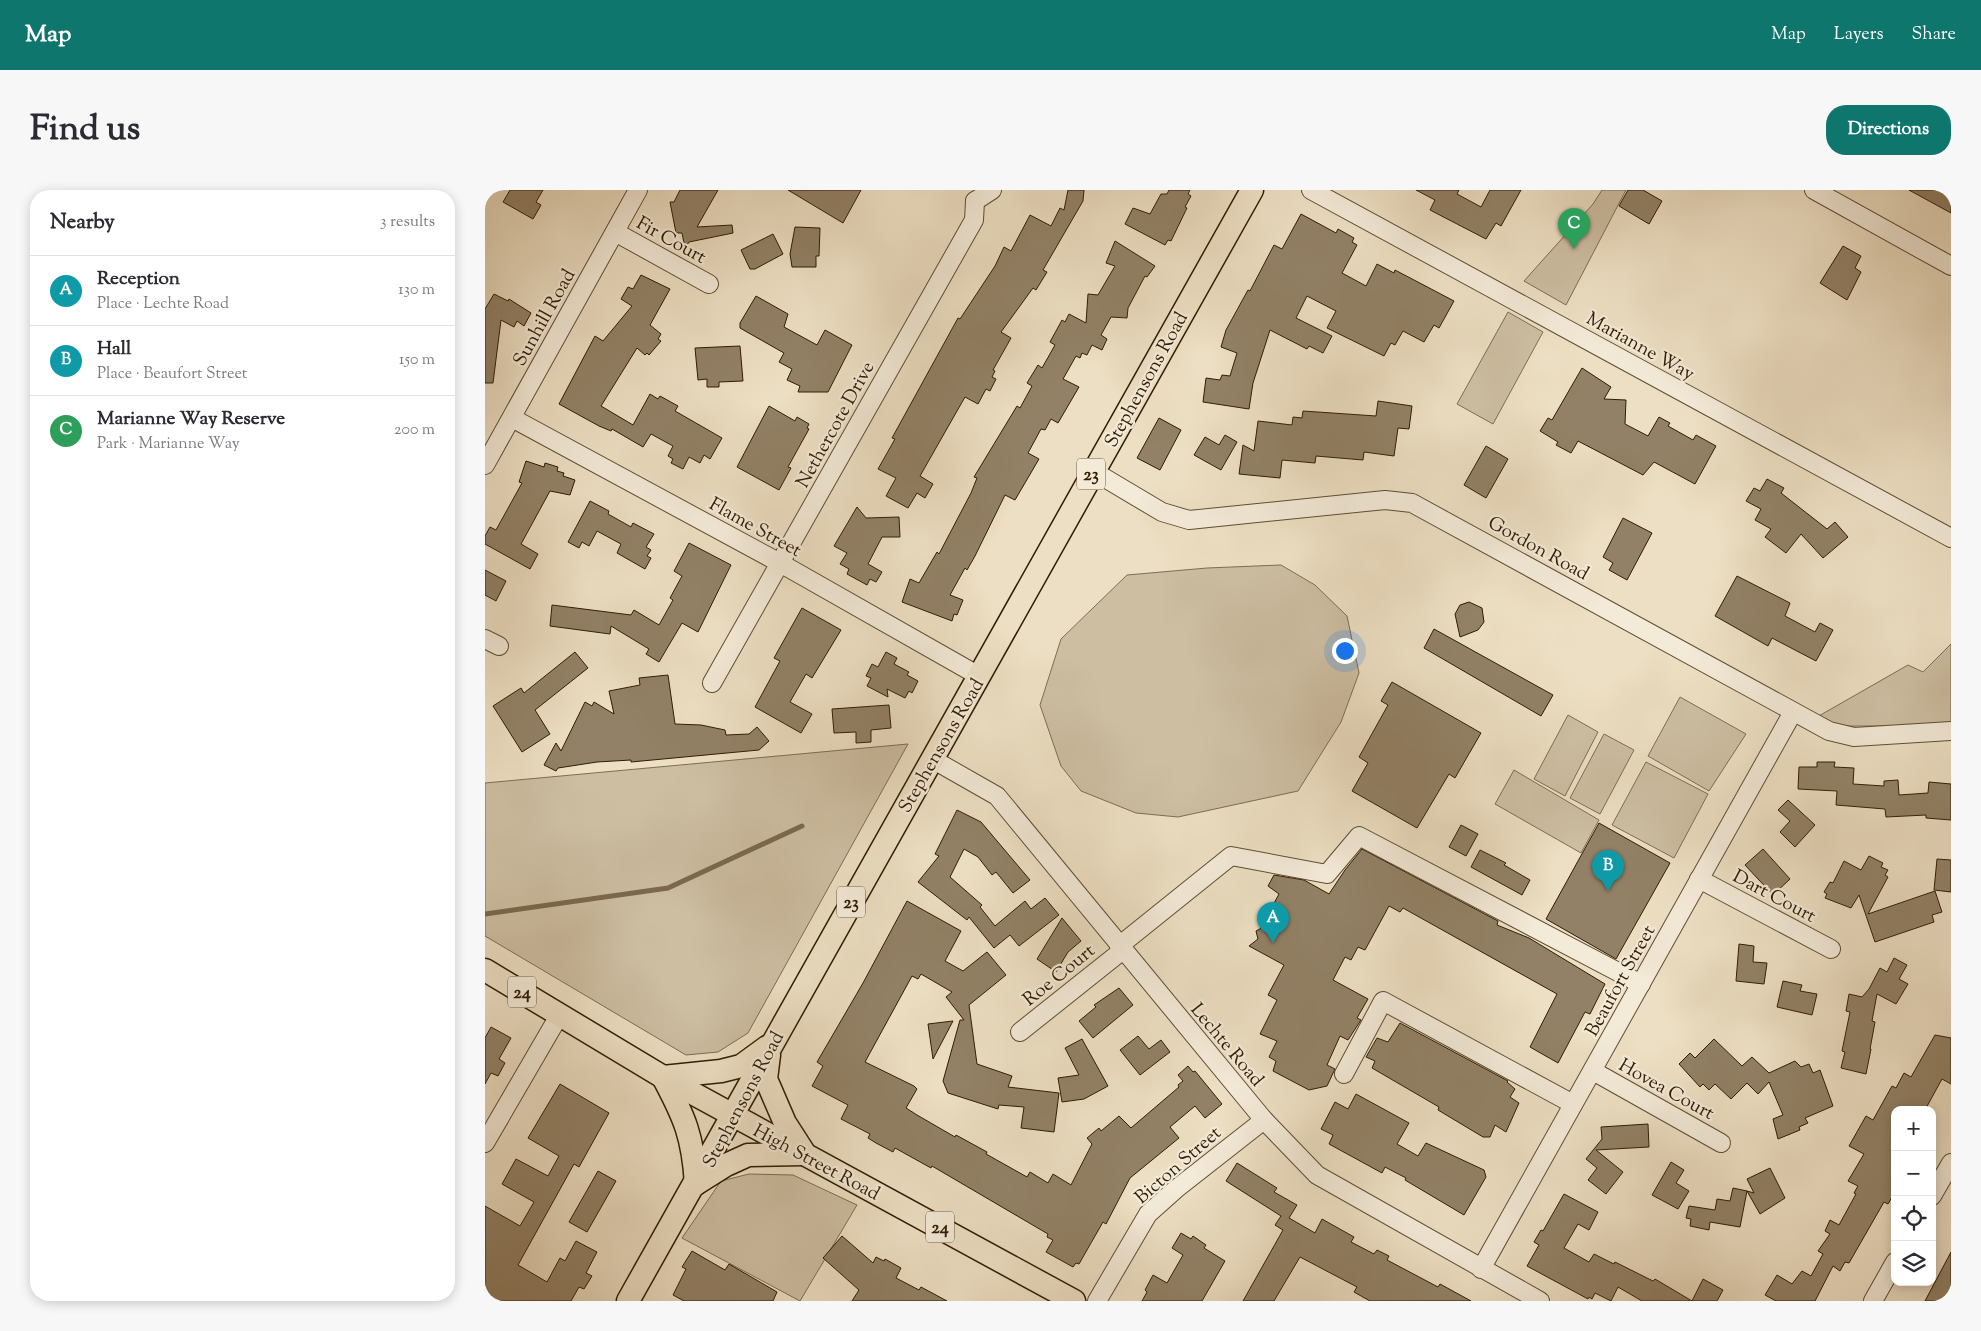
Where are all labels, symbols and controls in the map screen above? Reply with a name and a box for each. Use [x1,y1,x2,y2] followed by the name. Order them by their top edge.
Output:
[25,18,71,52] text: Map
[1771,22,1806,48] text: Map
[1834,22,1884,48] text: Layers
[1912,22,1956,48] text: Share
[30,105,140,156] text: Find us
[1826,105,1951,155] button: Directions
[50,208,115,238] text: Nearby
[1558,208,1590,249] pin: C
[380,211,435,234] text: 3 results
[631,211,711,272] street label: Fir Court
[507,264,583,372] street label: Sunhill Road
[97,266,180,293] text: Reception
[60,279,73,302] text: A
[398,279,435,302] text: 130 m
[97,293,229,316] text: Place · Lechte Road
[1581,306,1699,388] street label: Marianne Way
[1099,307,1196,453] street label: Stephensons Road
[97,336,131,363] text: Hall
[61,349,71,372] text: B
[399,349,435,372] text: 150 m
[790,357,882,493] street label: Nethercote Drive
[97,363,247,386] text: Place · Beaufort Street
[97,406,285,433] text: Marianne Way Reserve
[60,419,72,442] text: C
[394,419,435,442] text: 200 m
[97,433,240,456] text: Park · Marianne Way
[1077,458,1105,490] road number: 23
[704,492,806,565] street label: Flame Street
[1482,510,1594,588] street label: Gordon Road
[1332,638,1358,664] your location
[893,674,992,819] street label: Stephensons Road
[1592,850,1624,891] pin: B
[1727,864,1821,931] street label: Dart Court
[837,886,865,918] road number: 23
[1257,902,1289,943] pin: A
[1579,920,1663,1042] street label: Beaufort Street
[1018,938,1102,1014] street label: Roe Court
[508,976,536,1008] road number: 24
[1183,998,1269,1094] street label: Lechte Road
[697,1027,792,1173] street label: Stephensons Road
[1613,1053,1719,1128] street label: Hovea Court
[1891,1106,1936,1286] map controls
[1891,1106,1936,1151] button: +
[747,1118,884,1208] street label: High Street Road
[1129,1120,1228,1211] street label: Bicton Street
[1891,1151,1936,1196] button: −
[1891,1196,1936,1241] button: locate
[926,1212,954,1242] road number: 24
[1891,1241,1936,1286] button: layers

